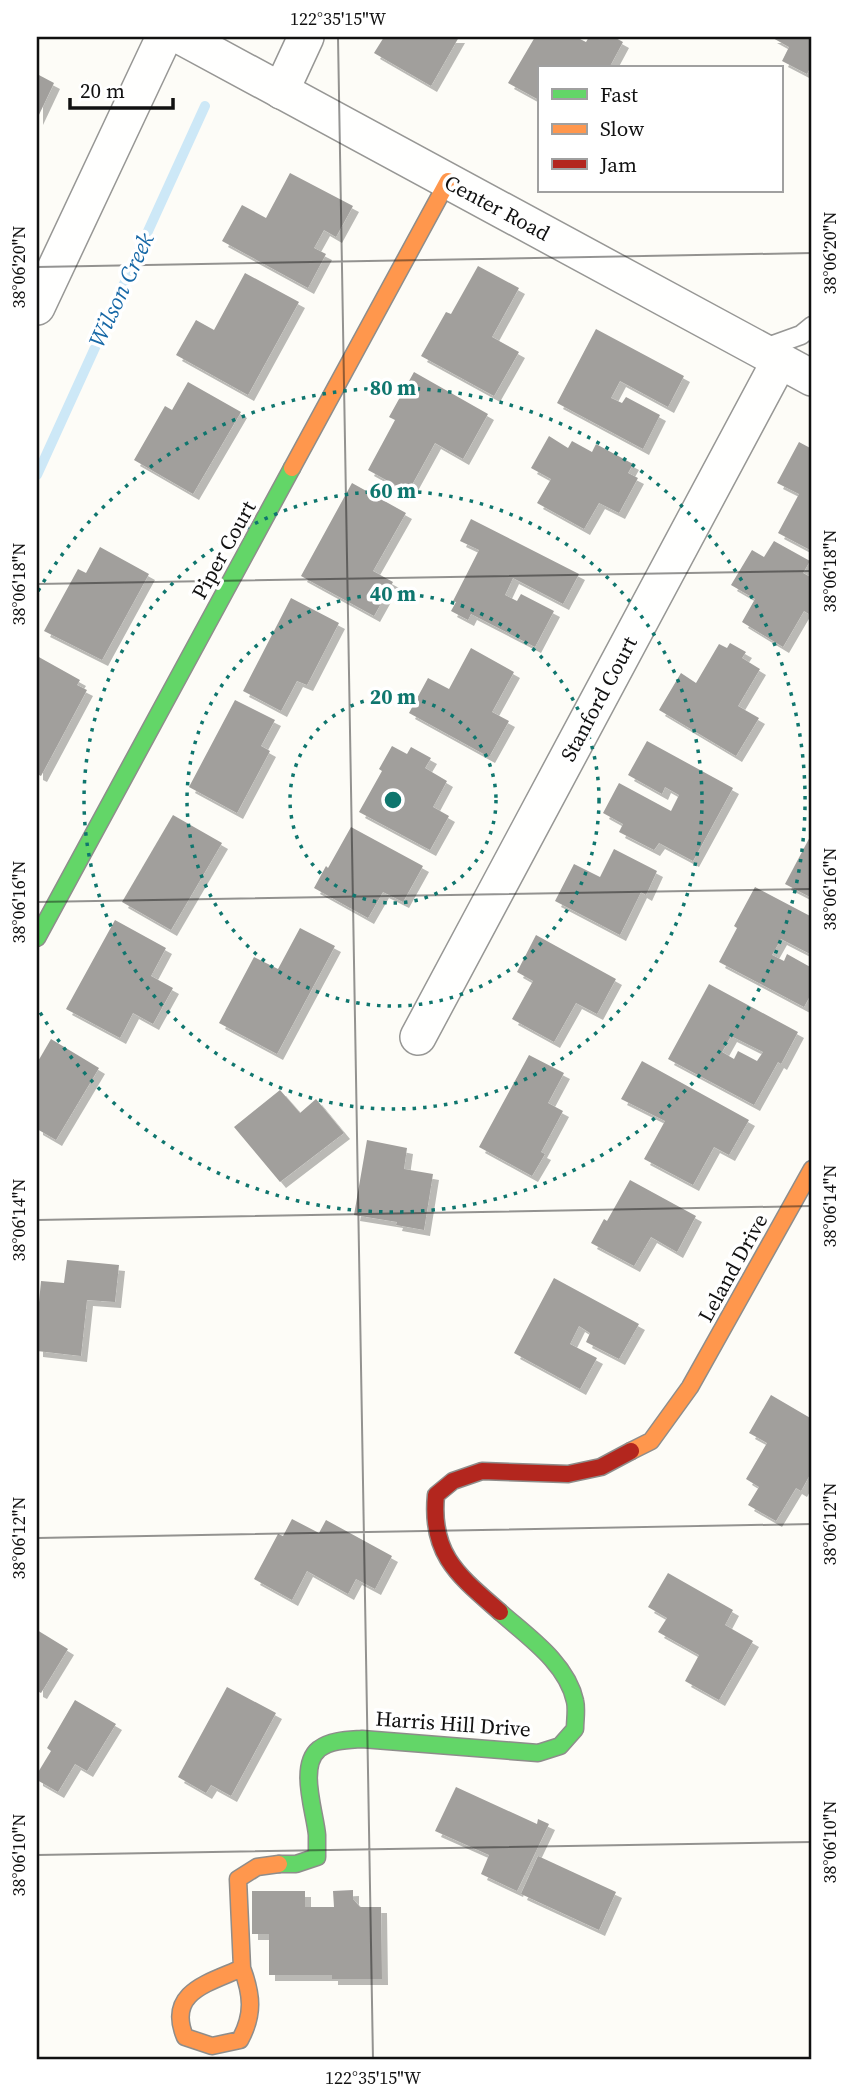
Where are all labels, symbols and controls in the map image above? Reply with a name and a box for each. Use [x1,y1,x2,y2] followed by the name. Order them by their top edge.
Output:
[290,6,387,31] text: 122°35'15"W
[70,66,173,110] scale bar
[538,66,782,192] legend
[80,76,125,105] text: 20 m
[600,80,638,109] text: Fast
[600,114,644,143] text: Slow
[599,150,637,179] text: Jam
[439,168,555,248] street label: Center Road
[817,212,842,294] text: 38°06'20"N
[6,226,31,308] text: 38°06'20"N
[81,227,162,352] water label: Wilson Creek
[370,373,416,402] text: 80 m
[370,476,416,505] text: 60 m
[185,495,263,604] street label: Piper Court
[817,530,842,612] text: 38°06'18"N
[6,543,31,625] text: 38°06'18"N
[370,579,416,608] text: 40 m
[553,631,644,766] street label: Stanford Court
[370,682,416,711] text: 20 m
[381,788,405,812] centre of rings
[817,848,842,930] text: 38°06'16"N
[6,861,31,943] text: 38°06'16"N
[817,1165,842,1247] text: 38°06'14"N
[6,1179,31,1261] text: 38°06'14"N
[691,1208,774,1327] street label: Leland Drive
[817,1483,842,1565] text: 38°06'12"N
[6,1497,31,1579] text: 38°06'12"N
[374,1704,532,1743] street label: Harris Hill Drive
[817,1801,842,1883] text: 38°06'10"N
[6,1814,31,1896] text: 38°06'10"N
[325,2065,422,2090] text: 122°35'15"W

